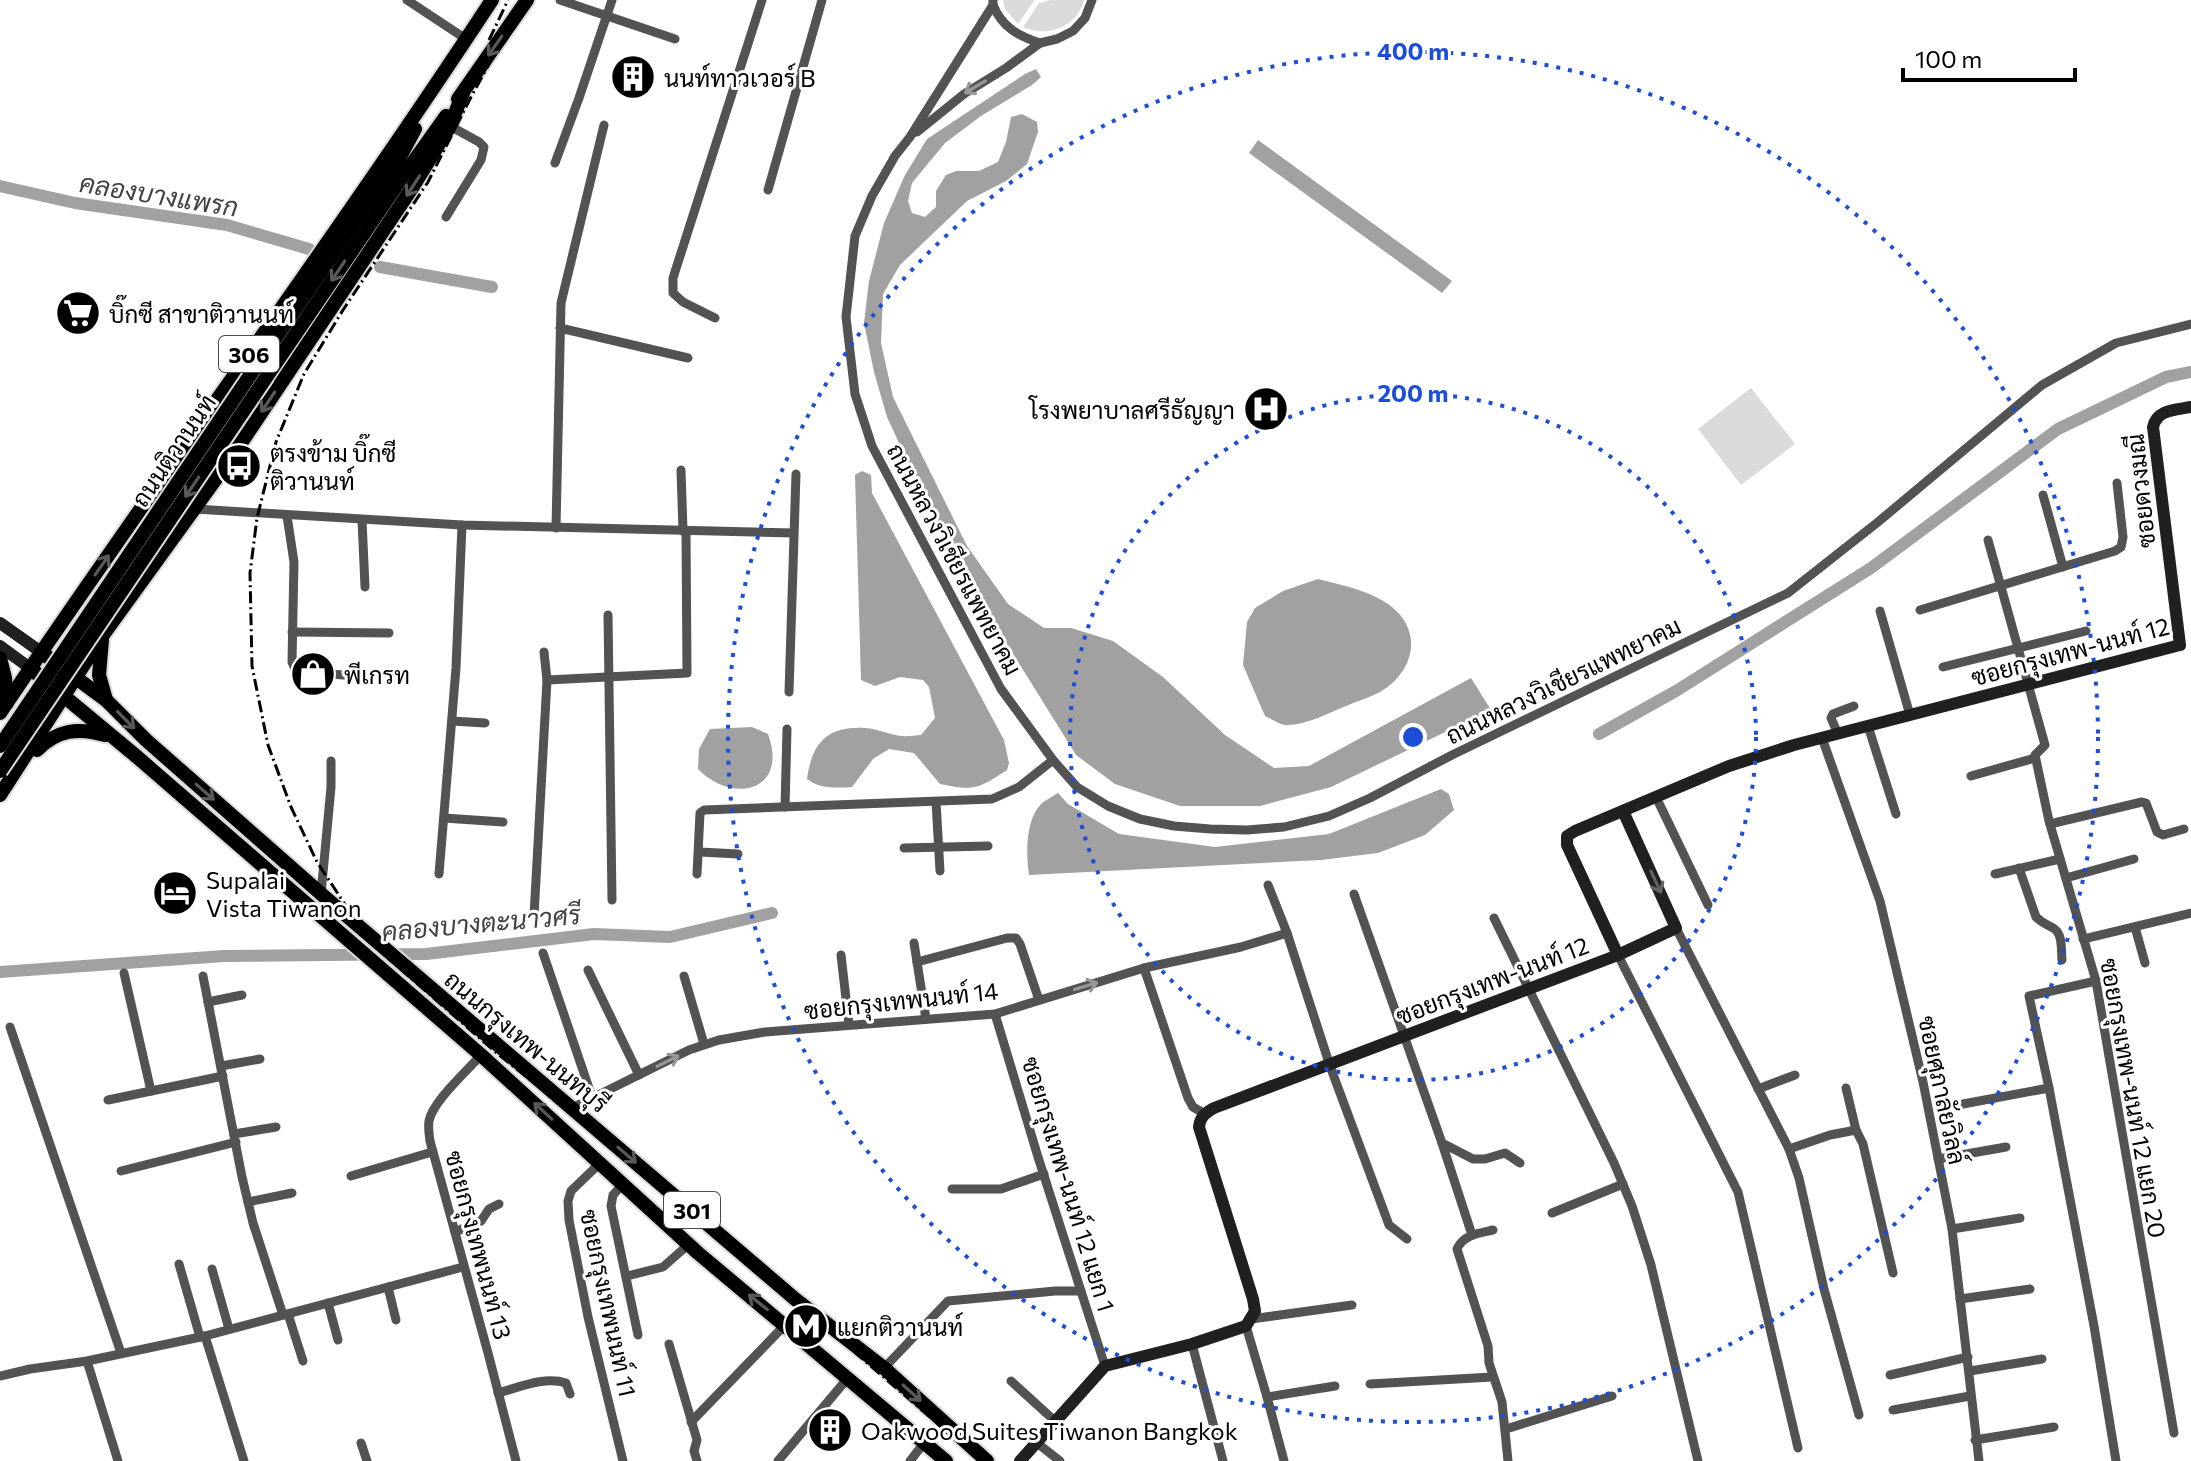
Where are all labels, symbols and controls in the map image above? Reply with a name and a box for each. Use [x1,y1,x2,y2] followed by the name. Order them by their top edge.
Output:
[1903,32,2075,82] scale bar
[487,35,503,57] one-way arrow
[1377,36,1449,65] text: 400 m
[1915,44,1982,73] text: 100 m
[609,53,657,101] building icon: นนท์ทาวเวอร์ B
[664,63,816,92] place label: นนท์ทาวเวอร์ B
[964,79,987,95] one-way arrow
[77,166,241,222] water label: คลองบางแพรก
[405,174,421,197] one-way arrow
[330,260,346,282] one-way arrow
[54,289,102,337] supermarket icon: บิ๊กซี สาขาติวานนท์
[109,294,294,328] place label: บิ๊กซี สาขาติวานนท์
[219,336,279,372] road number: 306
[1378,378,1448,407] text: 200 m
[1242,385,1290,433] hospital icon: โรงพยาบาลศรีธัญญา
[125,388,221,512] street label: ถนนติวานนท์
[260,390,276,413] one-way arrow
[1027,395,1235,425] place label: โรงพยาบาลศรีธัญญา
[2120,432,2160,550] street label: ซอยดวงมณี
[270,433,396,495] place label: ตรงข้าม บิ๊กซี ติวานนท์
[882,438,1028,680] street label: ถนนหลวงวิเชียรแพทยาคม
[215,442,263,490] bus stop icon: ตรงข้าม บิ๊กซี ติวานนท์
[184,475,200,497] one-way arrow
[94,554,110,576] one-way arrow
[1441,610,1685,750] street label: ถนนหลวงวิเชียรแพทยาคม
[1968,611,2173,694] street label: ซอยกรุงเทพ-นนท์ 12
[289,650,337,698] shop icon: พีเกรท
[344,660,410,689] place label: พีเกรท
[116,710,135,729] one-way arrow
[1399,723,1427,751] centre of rings
[194,782,214,800] one-way arrow
[206,865,361,922] place label: Supalai Vista Tiwanon
[151,869,199,917] hotel icon: Supalai Vista Tiwanon
[1649,870,1664,894] one-way arrow
[380,898,584,946] water label: คลองบางตะนาวศรี
[1392,930,1594,1033] street label: ซอยกรุงเทพ-นนท์ 12
[2092,956,2173,1241] street label: ซอยกรุงเทพ-นนท์ 12 แยก 20
[437,964,615,1120] street label: ถนนกรุงเทพ-นนทบุรี
[803,975,1000,1028] street label: ซอยกรุงเทพนนท์ 14
[1072,978,1098,993] one-way arrow
[1910,1013,1973,1168] street label: ซอยศุภาลัยวิลล์
[655,1053,679,1068] one-way arrow
[1014,1053,1122,1316] street label: ซอยกรุงเทพ-นนท์ 12 แยก 1
[534,1102,553,1121] one-way arrow
[617,1146,637,1164] one-way arrow
[437,1147,518,1343] street label: ซอยกรุงเทพนนท์ 13
[664,1192,720,1228] road number: 301
[572,1207,643,1400] street label: ซอยกรุงเทพนนท์ 11
[748,1294,769,1311] one-way arrow
[782,1302,830,1350] metro station icon: แยกติวานนท์
[837,1312,963,1341] place label: แยกติวานนท์
[902,1384,922,1402] one-way arrow
[806,1406,854,1454] building icon: Oakwood Suites Tiwanon Bangkok
[861,1416,1238,1445] place label: Oakwood Suites Tiwanon Bangkok

